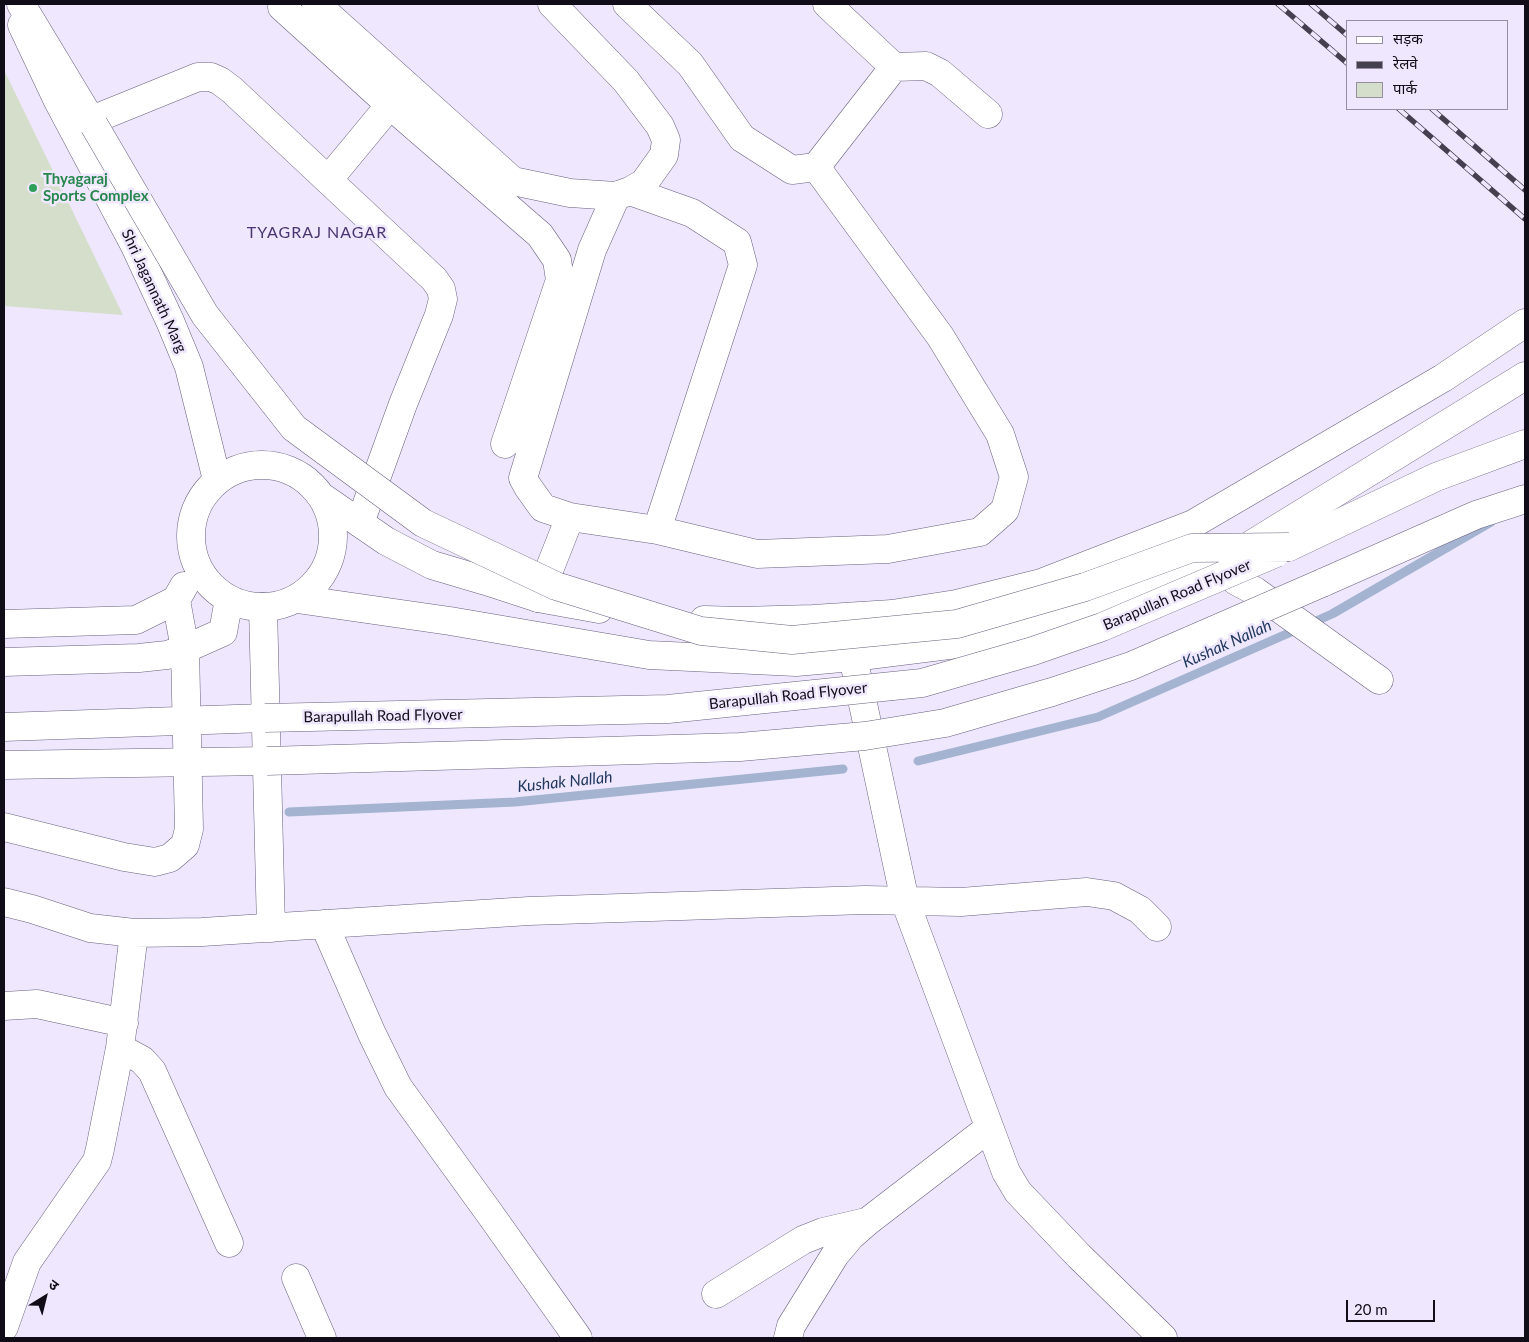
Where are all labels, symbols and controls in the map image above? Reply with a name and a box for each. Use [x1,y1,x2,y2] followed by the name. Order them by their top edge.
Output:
[1346,20,1509,110] legend
[1393,29,1423,47] text: सड़क
[1393,54,1418,72] text: रेलवे
[1393,79,1417,97] text: पार्क
[43,170,149,205] place label: Thyagaraj Sports Complex
[27,182,39,194] marker: Thyagaraj Sports Complex
[245,223,389,243] district label: TYAGRAJ NAGAR
[118,226,190,356] street label: Shri Jagannath Marg
[1100,556,1254,634] street label: Barapullah Road Flyover
[1180,616,1274,672] water label: Kushak Nallah
[708,679,868,713] street label: Barapullah Road Flyover
[303,706,463,726] street label: Barapullah Road Flyover
[517,767,613,797] water label: Kushak Nallah
[20,1272,70,1322] north arrow
[46,1275,62,1294] text: उ
[1349,1290,1438,1322] scale bar
[1354,1300,1388,1318] text: 20 m

